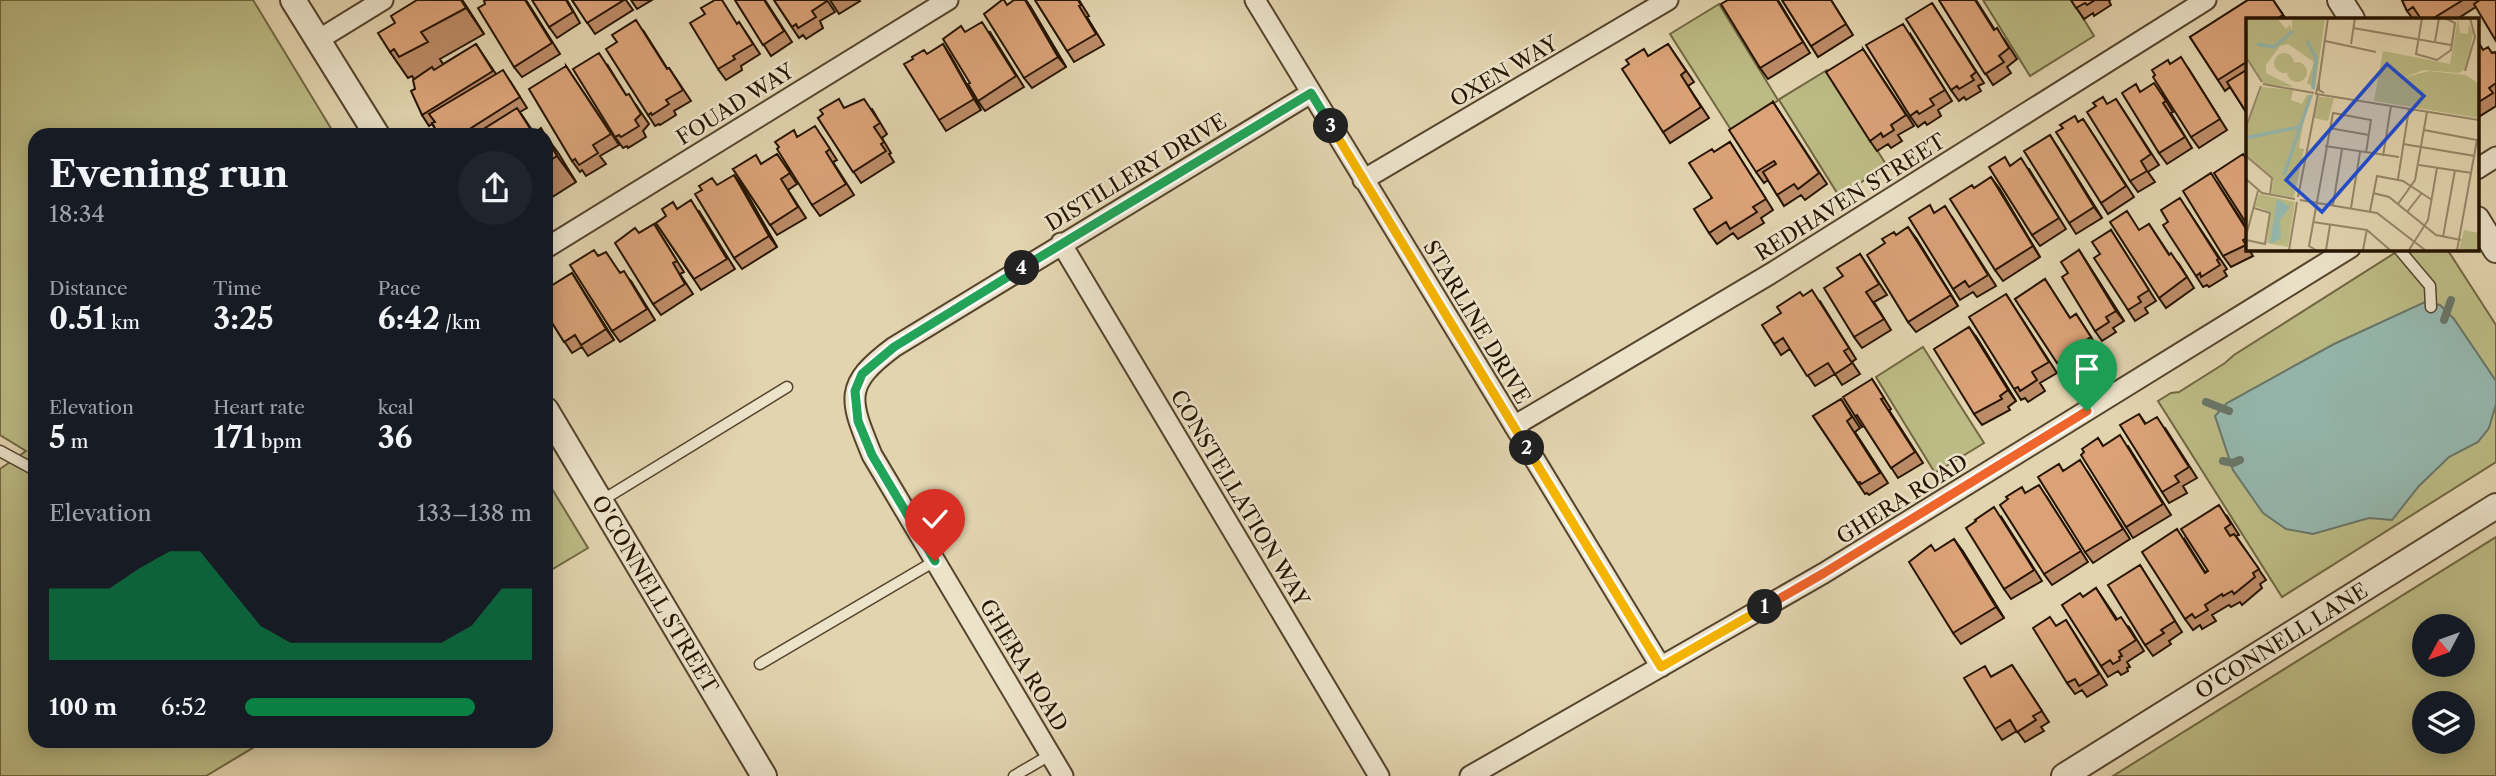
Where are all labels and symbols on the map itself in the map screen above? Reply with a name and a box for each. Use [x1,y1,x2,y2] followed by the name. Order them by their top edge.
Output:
[2246,18,2478,250] inset map
[1446,30,1563,112] street label: OXEN WAY
[672,57,799,150] street label: FOUAD WAY
[1041,108,1231,236] street label: DISTILLERY DRIVE
[1314,108,1348,144] pin: 3
[1750,128,1950,266] street label: REDHAVEN STREET
[1418,236,1536,408] street label: STARLINE DRIVE
[1004,250,1040,286] pin: 4
[2057,339,2117,411] pin
[1165,385,1315,612] street label: CONSTELLATION WAY
[1510,430,1544,466] pin: 2
[1832,449,1972,549] street label: GHERA ROAD
[905,489,965,561] pin
[587,491,724,697] street label: O'CONNELL STREET
[2190,577,2372,703] street label: O'CONNELL LANE
[1748,590,1782,624] pin: 1
[975,594,1073,736] street label: GHERA ROAD
[2412,614,2474,677] north arrow

